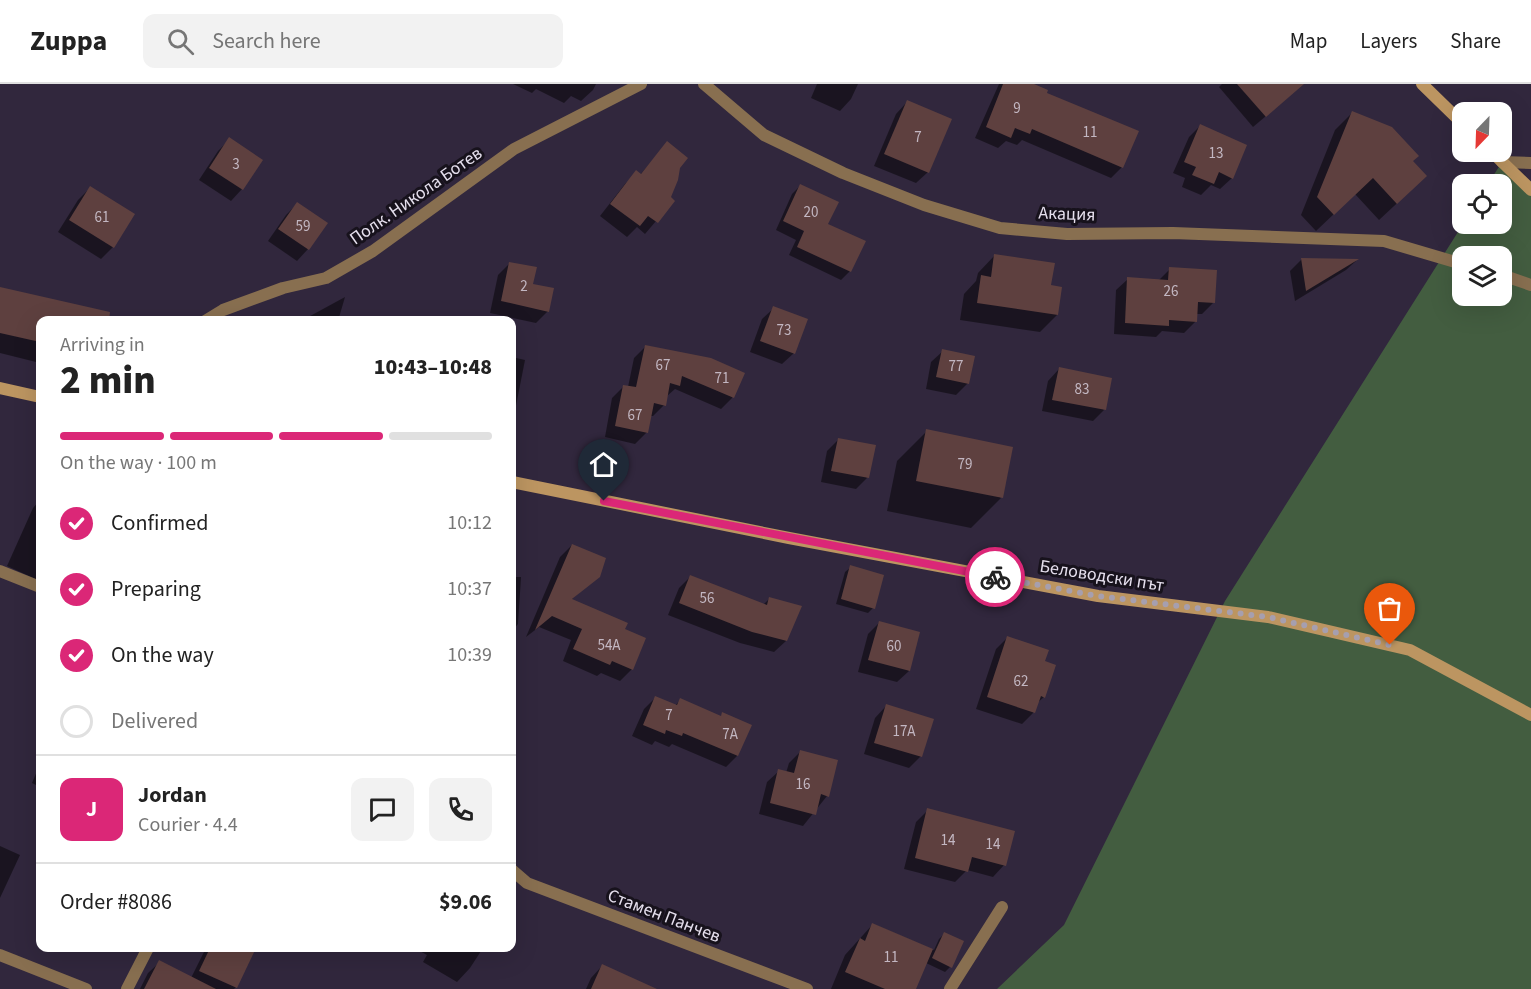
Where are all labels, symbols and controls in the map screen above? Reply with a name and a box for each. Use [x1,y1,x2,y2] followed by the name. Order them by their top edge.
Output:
[143,14,563,68] search box
[30,21,107,61] text: Zuppa
[164,25,197,58] icon: search
[212,25,321,57] text: Search here
[1290,26,1327,56] text: Map
[1360,26,1417,56] text: Layers
[1450,26,1501,56] text: Share
[1013,98,1021,119] house number: 9
[1452,102,1512,162] north arrow
[1452,102,1512,306] map controls
[1083,122,1097,143] house number: 11
[914,127,922,148] house number: 7
[345,141,487,251] street label: Полк. Никола Ботев
[1209,143,1223,164] house number: 13
[232,154,240,175] house number: 3
[1452,174,1512,234] button: locate
[1038,201,1096,227] street label: Акация
[804,202,818,223] house number: 20
[95,207,109,228] house number: 61
[296,216,310,237] house number: 59
[1452,246,1512,306] button: layers
[520,276,528,297] house number: 2
[1164,281,1178,302] house number: 26
[777,320,791,341] house number: 73
[60,331,145,359] text: Arriving in
[374,351,492,383] text: 10:43–10:48
[60,353,156,409] text: 2 min
[656,355,670,376] house number: 67
[949,356,963,377] house number: 77
[715,368,729,389] house number: 71
[1075,379,1089,400] house number: 83
[628,405,642,426] house number: 67
[578,439,629,501] pin
[587,448,620,481] icon: home
[60,449,217,477] text: On the way · 100 m
[958,454,972,475] house number: 79
[60,507,93,540] icon: check
[111,507,208,539] text: Confirmed
[447,509,492,537] text: 10:12
[965,547,1025,607] courier
[1038,554,1166,598] street label: Беловодски път
[979,561,1012,594] icon: bike
[60,573,93,606] icon: check
[111,573,201,605] text: Preparing
[447,575,492,603] text: 10:37
[1364,583,1415,645] pin
[700,588,714,609] house number: 56
[1373,592,1406,625] icon: bag
[597,635,621,656] house number: 54А
[887,636,901,657] house number: 60
[60,639,93,672] icon: check
[111,639,214,671] text: On the way
[447,641,492,669] text: 10:39
[1014,671,1028,692] house number: 62
[111,705,198,737] text: Delivered
[665,705,673,726] house number: 7
[892,721,916,742] house number: 17А
[722,724,739,745] house number: 7А
[796,774,810,795] house number: 16
[351,778,414,841] button: chat
[429,778,492,841] button: phone
[138,779,207,811] text: Jordan
[86,793,97,825] text: J
[138,811,238,839] text: Courier · 4.4
[941,830,956,851] house number: 14
[986,834,1001,855] house number: 14
[604,883,724,949] street label: Стамен Панчев
[60,886,172,918] text: Order #8086
[439,886,492,918] text: $9.06
[884,947,898,968] house number: 11

